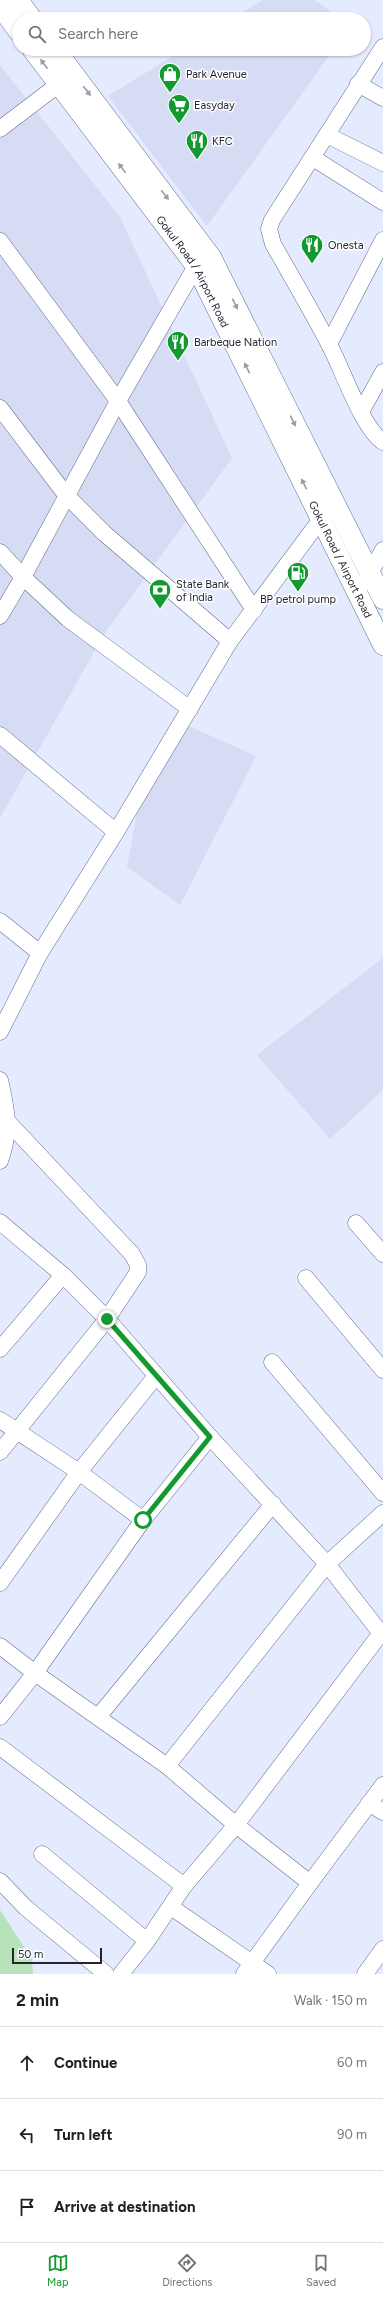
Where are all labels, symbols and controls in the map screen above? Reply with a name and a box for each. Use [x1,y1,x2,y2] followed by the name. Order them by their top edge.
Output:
[12,12,371,56] search box
[26,23,48,45] icon: search
[58,25,138,43] text: Search here
[40,59,48,69] one-way arrow
[157,61,183,94] shop icon: Park Avenue
[186,68,247,81] place label: Park Avenue
[83,86,92,97] one-way arrow
[166,92,192,125] supermarket icon: Easyday
[194,99,235,112] place label: Easyday
[184,128,210,161] restaurant icon: KFC
[212,135,233,148] place label: KFC
[118,162,126,173] one-way arrow
[161,190,170,201] one-way arrow
[154,213,232,329] street label: Gokul Road / Airport Road
[299,232,325,265] restaurant icon: Onesta
[328,239,364,252] place label: Onesta
[232,299,238,310] one-way arrow
[165,329,191,362] restaurant icon: Barbeque Nation
[194,336,277,349] place label: Barbeque Nation
[244,362,250,374] one-way arrow
[290,415,296,427] one-way arrow
[301,479,307,490] one-way arrow
[306,498,375,620] street label: Gokul Road / Airport Road
[285,560,311,593] fuel station icon: BP petrol pump
[147,577,173,610] bank icon: State Bank of India
[176,578,230,604] place label: State Bank of India
[260,593,337,606] place label: BP petrol pump
[98,1310,116,1328] route end
[134,1511,152,1529] route start
[12,1946,102,1965] scale bar
[18,1948,43,1961] text: 50 m
[16,1990,59,2010] text: 2 min
[294,1993,367,2008] text: Walk · 150 m
[16,2052,38,2074] icon: ahead
[54,2054,117,2072] text: Continue
[337,2055,367,2070] text: 60 m
[16,2124,38,2146] icon: left
[54,2126,112,2144] text: Turn left
[337,2127,367,2142] text: 90 m
[16,2196,38,2218] icon: arrive
[54,2198,195,2216] text: Arrive at destination
[47,2252,69,2289] tab: Map
[162,2252,212,2289] tab: Directions
[306,2252,336,2289] tab: Saved

